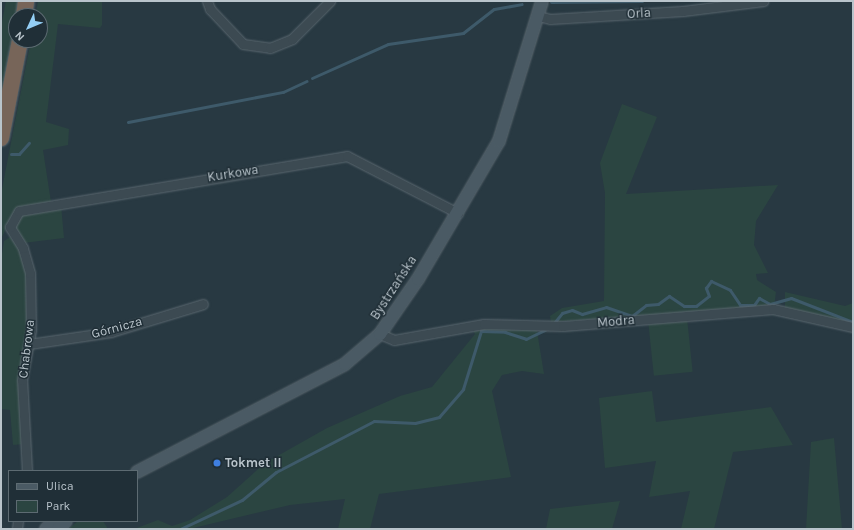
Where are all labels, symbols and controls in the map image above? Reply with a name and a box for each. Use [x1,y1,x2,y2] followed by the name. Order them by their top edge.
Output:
[627,5,651,23] street label: Orla
[8,8,48,48] north arrow
[12,29,27,43] text: N
[206,162,260,186] street label: Kurkowa
[368,253,420,323] street label: Bystrzańska
[597,313,635,331] street label: Modra
[90,314,144,342] street label: Górnicza
[16,319,38,379] street label: Chabrowa
[225,455,281,471] place label: Tokmet II
[212,458,222,468] marker: Tokmet II
[8,470,138,522] legend
[46,479,74,493] text: Ulica
[46,499,70,513] text: Park

